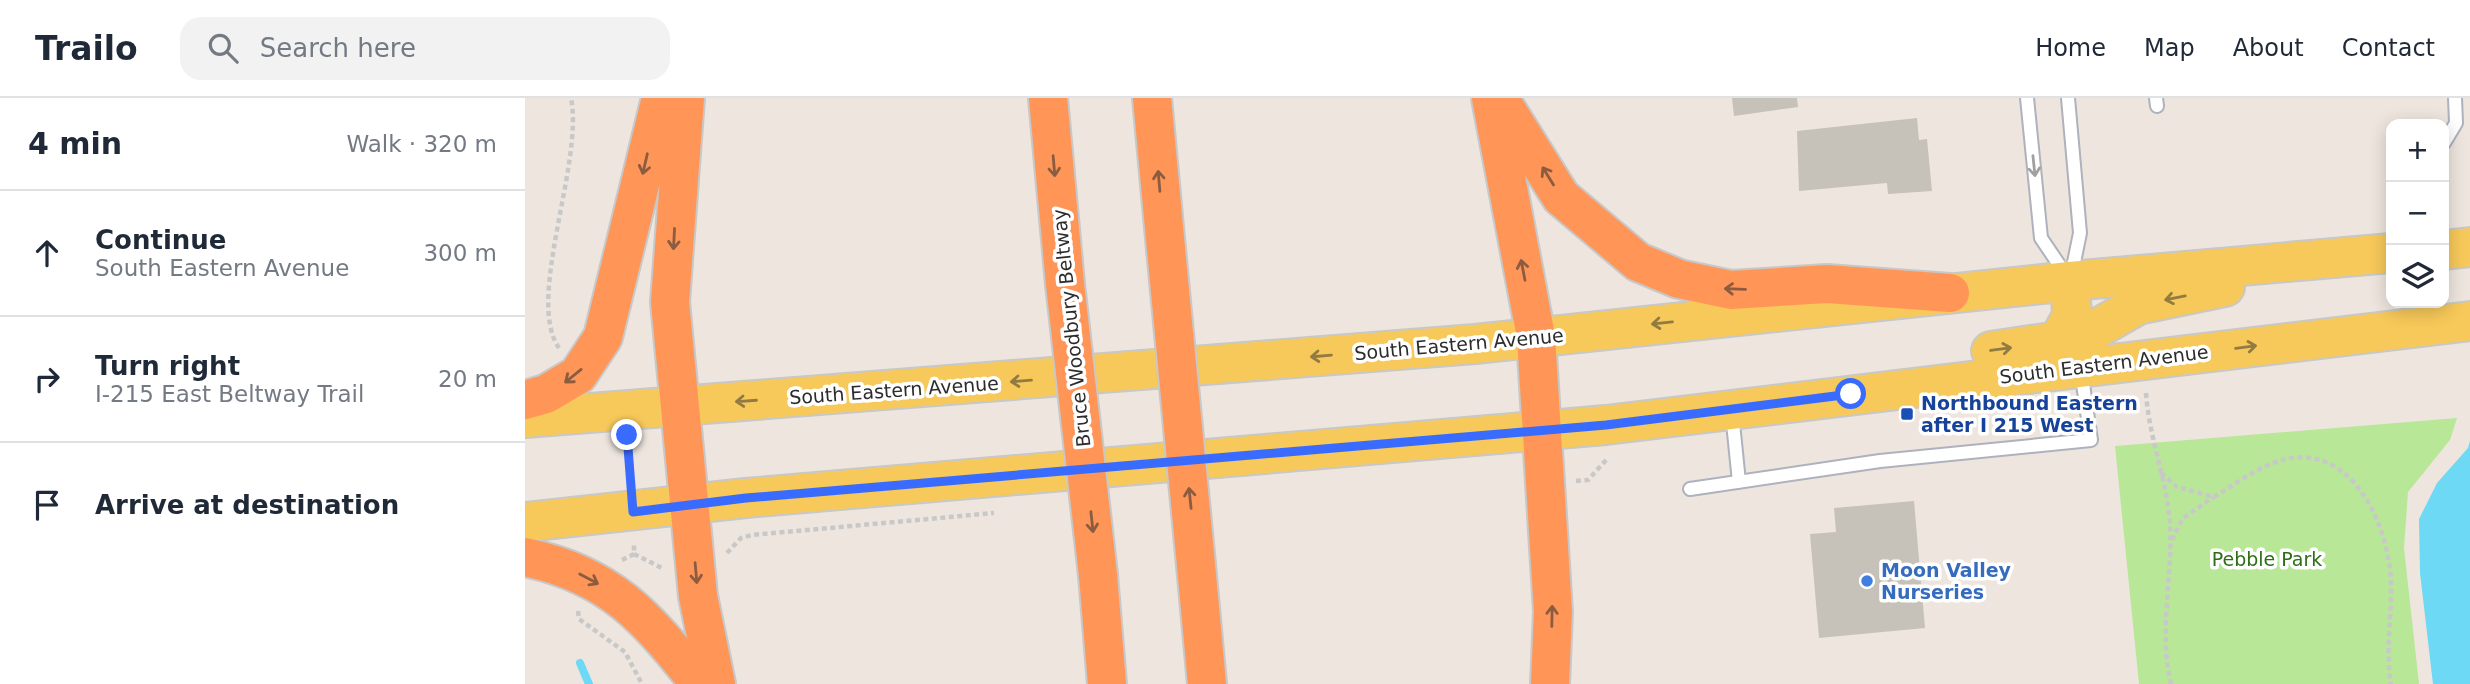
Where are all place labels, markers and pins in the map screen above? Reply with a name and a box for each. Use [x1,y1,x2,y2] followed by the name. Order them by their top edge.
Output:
[1921,392,2138,436] place label: Northbound Eastern after I 215 West
[1899,406,1915,422] marker: Northbound Eastern after I 215 West
[1881,559,2012,603] place label: Moon Valley Nurseries
[1859,573,1875,589] marker: Moon Valley Nurseries

